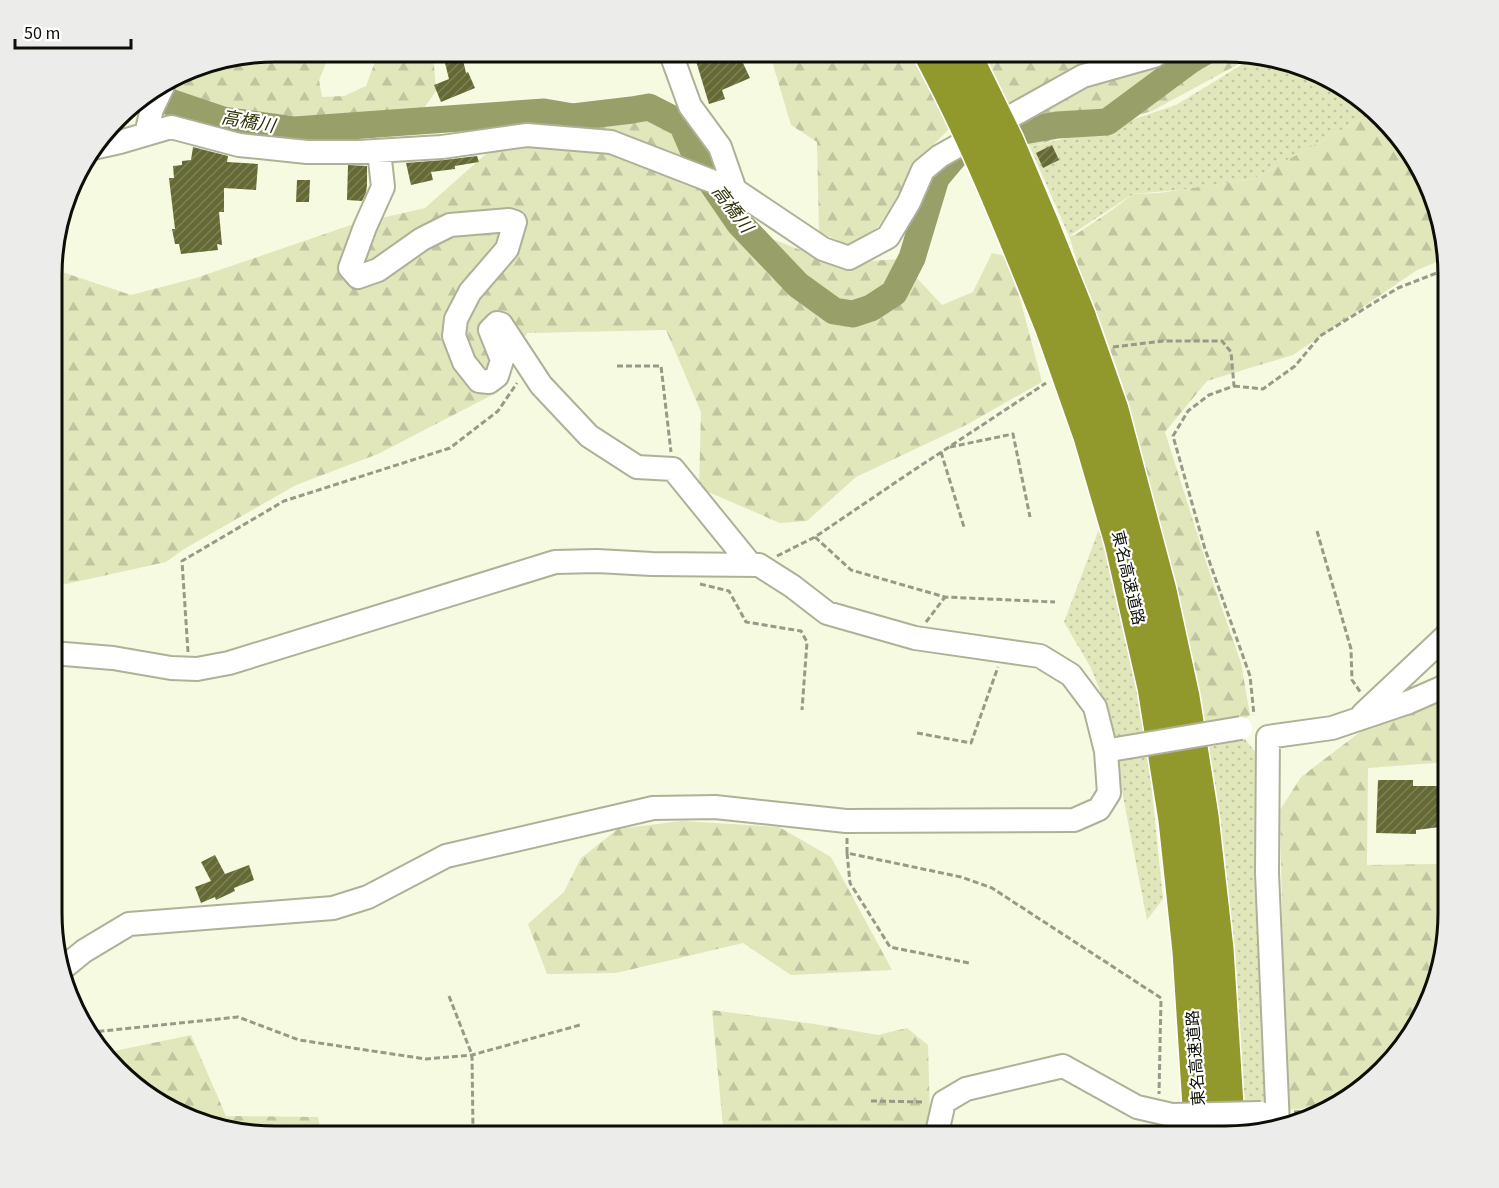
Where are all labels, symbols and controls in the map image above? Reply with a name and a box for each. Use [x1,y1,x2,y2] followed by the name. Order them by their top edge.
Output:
[15,12,130,50] scale bar
[24,21,60,46] text: 50 m
[219,105,279,139] water label: 高橋川
[706,180,759,240] water label: 高橋川
[1106,529,1150,627] street label: 東名高速道路
[1182,1009,1210,1107] street label: 東名高速道路

